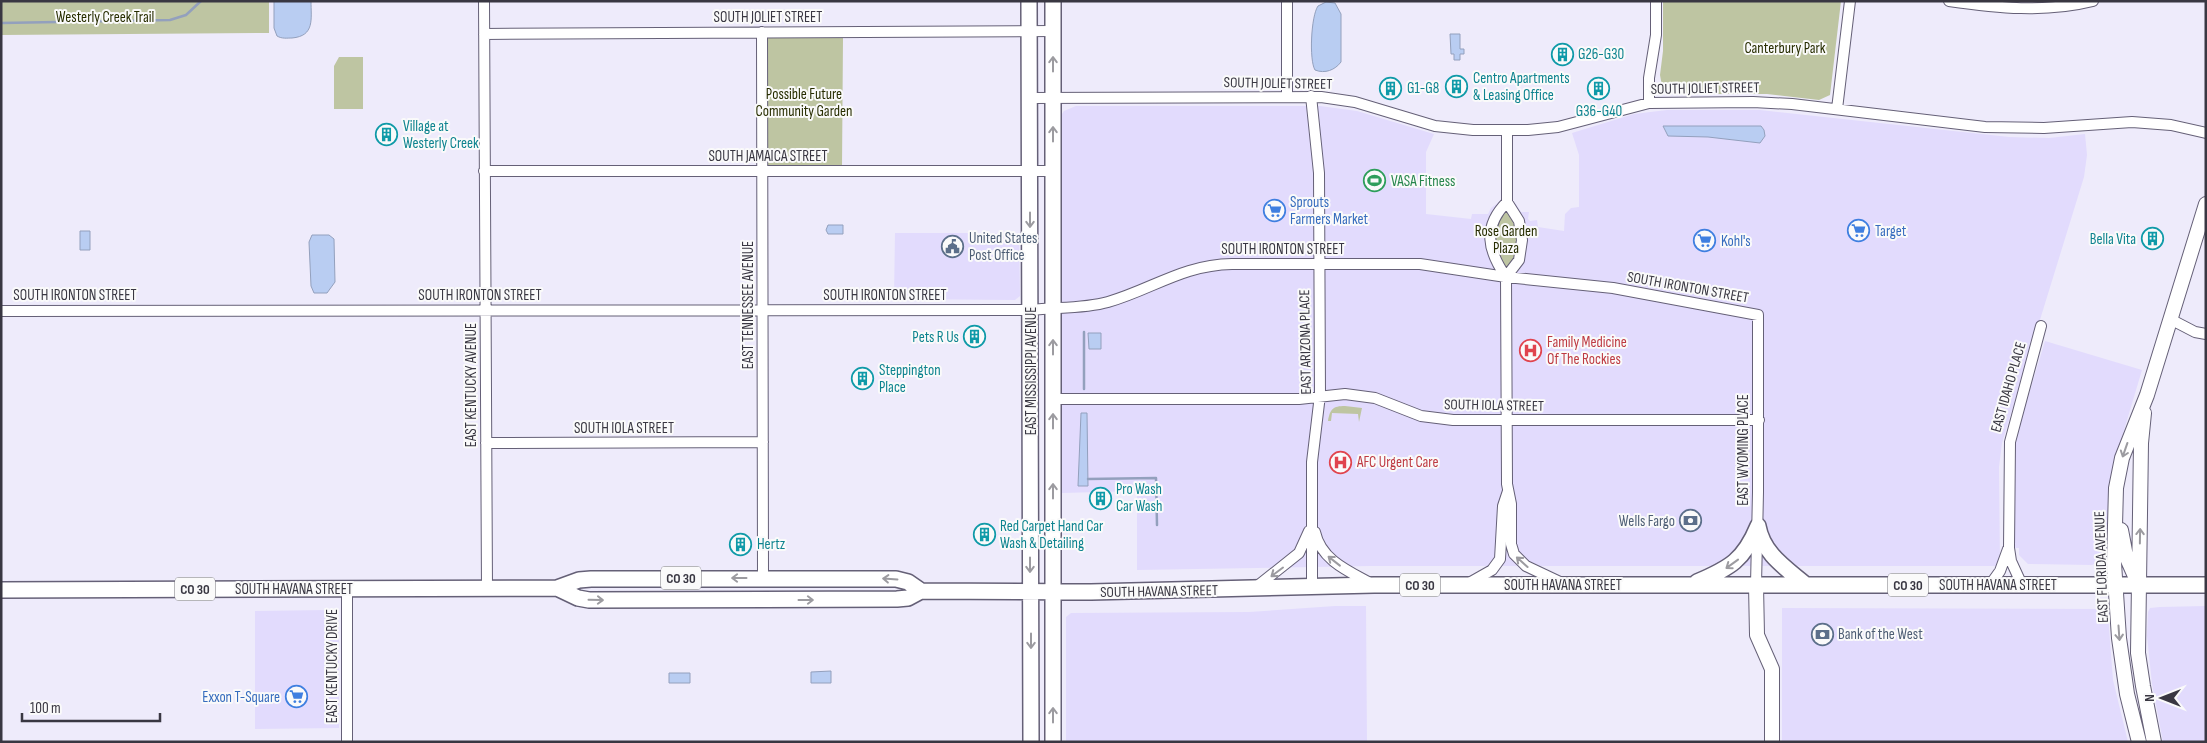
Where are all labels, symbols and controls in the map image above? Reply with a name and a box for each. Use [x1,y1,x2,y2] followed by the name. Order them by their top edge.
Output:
[56,8,154,27] park label: Westerly Creek Trail
[714,8,822,27] street label: SOUTH JOLIET STREET
[1744,39,1826,58] park label: Canterbury Park
[1550,42,1574,66] building icon: G26-G30
[1578,45,1624,64] place label: G26-G30
[1048,57,1058,73] one-way arrow
[1473,69,1570,105] place label: Centro Apartments & Leasing Office
[1223,73,1333,94] street label: SOUTH JOLIET STREET
[1445,75,1469,99] building icon: Centro Apartments & Leasing Office
[1379,76,1403,100] building icon: G1-G8
[1587,76,1611,100] building icon: G36-G40
[1650,78,1760,99] street label: SOUTH JOLIET STREET
[1407,79,1439,98] place label: G1-G8
[756,85,852,121] park label: Possible Future Community Garden
[1576,102,1622,121] place label: G36-G40
[403,117,479,153] place label: Village at Westerly Creek
[375,123,399,147] building icon: Village at Westerly Creek
[1048,127,1058,143] one-way arrow
[708,147,828,166] street label: SOUTH JAMAICA STREET
[1363,169,1387,193] sports icon: VASA Fitness
[1391,172,1455,191] place label: VASA Fitness
[1290,193,1368,229] place label: Sprouts Farmers Market
[1262,199,1286,223] supermarket icon: Sprouts Farmers Market
[1025,212,1035,228] one-way arrow
[1847,219,1871,243] supermarket icon: Target
[1475,222,1537,258] park label: Rose Garden Plaza
[1875,222,1907,241] place label: Target
[2140,227,2164,251] building icon: Bella Vita
[969,229,1037,265] place label: United States Post Office
[1693,229,1717,253] supermarket icon: Kohl's
[2090,230,2136,249] place label: Bella Vita
[1721,232,1751,251] place label: Kohl's
[941,235,965,259] public building icon: United States Post Office
[1221,240,1345,259] street label: SOUTH IRONTON STREET
[739,241,758,369] street label: EAST TENNESSEE AVENUE
[1626,267,1750,308] street label: SOUTH IRONTON STREET
[13,286,137,305] street label: SOUTH IRONTON STREET
[418,286,542,305] street label: SOUTH IRONTON STREET
[823,286,947,305] street label: SOUTH IRONTON STREET
[1295,289,1316,395] street label: EAST ARIZONA PLACE
[1022,307,1041,435] street label: EAST MISSISSIPPI AVENUE
[462,323,481,447] street label: EAST KENTUCKY AVENUE
[963,325,987,349] building icon: Pets R Us
[912,328,959,347] place label: Pets R Us
[1547,333,1627,369] place label: Family Medicine Of The Rockies
[1519,339,1543,363] hospital icon: Family Medicine Of The Rockies
[1048,340,1058,356] one-way arrow
[1987,340,2030,435] street label: EAST IDAHO PLACE
[879,361,941,397] place label: Steppington Place
[851,367,875,391] building icon: Steppington Place
[1734,394,1753,506] street label: EAST WYOMING PLACE
[1444,395,1544,416] street label: SOUTH IOLA STREET
[1048,413,1058,430] one-way arrow
[574,419,674,438] street label: SOUTH IOLA STREET
[2119,442,2129,458] one-way arrow
[1329,450,1353,474] hospital icon: AFC Urgent Care
[1356,453,1438,472] place label: AFC Urgent Care
[1116,480,1162,516] place label: Pro Wash Car Wash
[1048,484,1058,500] one-way arrow
[1088,486,1112,510] building icon: Pro Wash Car Wash
[1679,509,1703,533] bank icon: Wells Fargo
[2090,511,2113,623] street label: EAST FLORIDA AVENUE
[1619,512,1675,531] place label: Wells Fargo
[1000,517,1104,553] place label: Red Carpet Hand Car Wash & Detailing
[972,523,996,547] building icon: Red Carpet Hand Car Wash & Detailing
[2135,528,2144,544] one-way arrow
[729,532,753,556] building icon: Hertz
[757,535,786,554] place label: Hertz
[1327,556,1341,566] one-way arrow
[1516,556,1529,568] one-way arrow
[1025,557,1035,573] one-way arrow
[1725,559,1739,569] one-way arrow
[661,566,701,590] road number: CO 30
[1271,566,1284,577] one-way arrow
[732,573,748,583] one-way arrow
[1400,574,1440,596] road number: CO 30
[1888,574,1928,596] road number: CO 30
[882,575,898,584] one-way arrow
[1504,576,1622,595] street label: SOUTH HAVANA STREET
[1939,576,2057,595] street label: SOUTH HAVANA STREET
[175,578,215,600] road number: CO 30
[235,580,353,599] street label: SOUTH HAVANA STREET
[1100,581,1218,602] street label: SOUTH HAVANA STREET
[588,595,604,605] one-way arrow
[798,595,814,605] one-way arrow
[323,609,342,723] street label: EAST KENTUCKY DRIVE
[1810,622,1834,646] bank icon: Bank of the West
[1838,625,1923,644] place label: Bank of the West
[2115,625,2124,641] one-way arrow
[1026,633,1036,649] one-way arrow
[2137,673,2187,723] north arrow
[284,685,308,709] supermarket icon: Exxon T-Square
[202,688,280,707] place label: Exxon T-Square
[22,690,160,722] scale bar
[2141,694,2158,702] text: N
[30,699,61,718] text: 100 m
[1048,707,1058,724] one-way arrow

